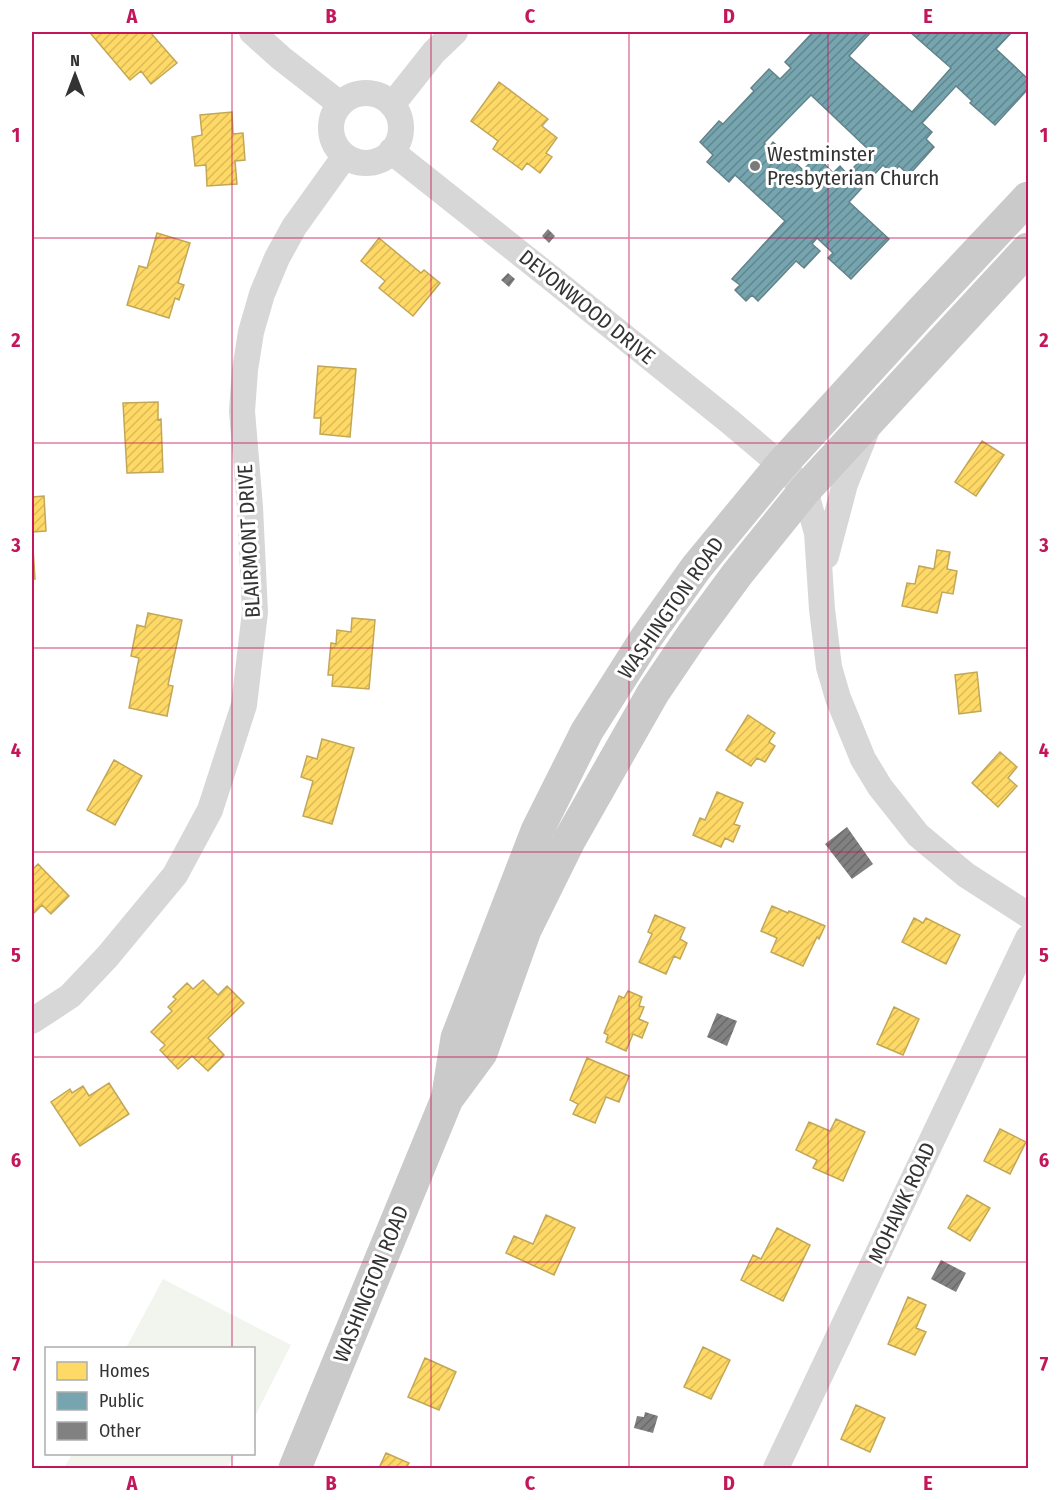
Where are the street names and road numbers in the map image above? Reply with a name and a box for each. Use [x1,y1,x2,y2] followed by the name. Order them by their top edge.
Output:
[514,244,660,370] street label: DEVONWOOD DRIVE
[232,463,266,618] street label: BLAIRMONT DRIVE
[612,532,730,684] street label: WASHINGTON ROAD
[863,1138,941,1268] street label: MOHAWK ROAD
[328,1202,414,1366] street label: WASHINGTON ROAD

